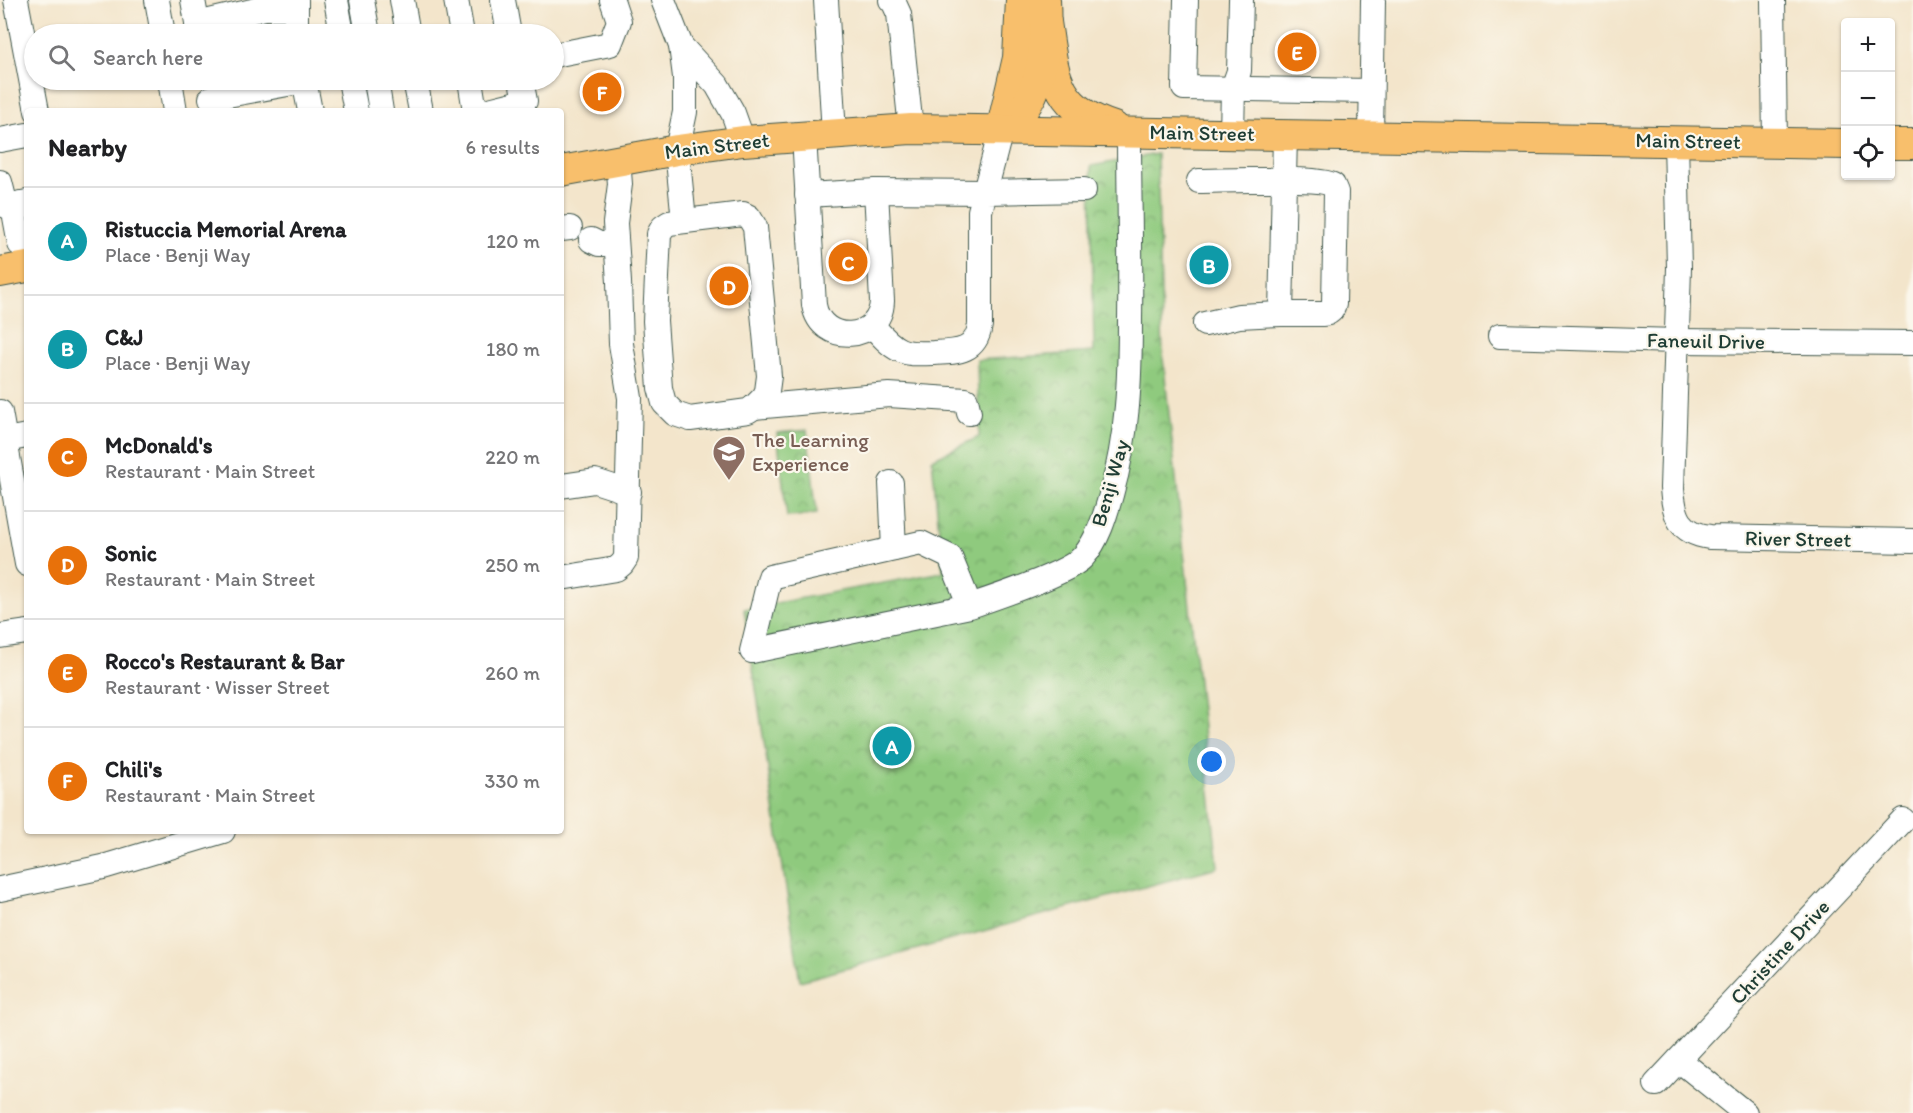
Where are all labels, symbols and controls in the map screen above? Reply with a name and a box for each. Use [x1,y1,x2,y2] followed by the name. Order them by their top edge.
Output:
[1841,18,1895,180] map controls
[1841,18,1895,72] button: +
[24,24,564,90] search box
[1278,29,1316,74] pin: E
[45,41,78,74] icon: search
[93,44,203,71] text: Search here
[582,70,622,115] pin: F
[1841,72,1895,126] button: −
[1149,119,1255,146] street label: Main Street
[1841,126,1895,180] button: locate
[663,127,771,164] street label: Main Street
[1635,127,1741,154] street label: Main Street
[48,131,127,163] text: Nearby
[466,135,540,159] text: 6 results
[105,216,347,243] text: Ristuccia Memorial Arena
[61,229,74,253] text: A
[487,229,540,253] text: 120 m
[828,240,868,284] pin: C
[1190,242,1228,288] pin: B
[105,243,250,267] text: Place · Benji Way
[710,264,748,308] pin: D
[105,324,144,351] text: C&J
[1647,327,1765,354] street label: Faneuil Drive
[61,337,74,361] text: B
[486,337,540,361] text: 180 m
[105,351,250,375] text: Place · Benji Way
[752,427,869,476] place label: The Learning Experience
[105,432,213,459] text: McDonald's
[711,434,747,481] school or university icon: The Learning Experience
[1085,436,1134,529] street label: Benji Way
[61,445,74,469] text: C
[485,445,540,469] text: 220 m
[105,459,315,483] text: Restaurant · Main Street
[1745,525,1852,552] street label: River Street
[105,540,157,567] text: Sonic
[61,553,74,577] text: D
[485,553,540,577] text: 250 m
[105,567,315,591] text: Restaurant · Main Street
[105,648,345,675] text: Rocco's Restaurant & Bar
[62,661,73,685] text: E
[485,661,540,685] text: 260 m
[105,675,330,699] text: Restaurant · Wisser Street
[872,724,912,768] pin: A
[1197,747,1226,776] your location
[105,756,163,783] text: Chili's
[62,769,73,793] text: F
[485,769,540,793] text: 330 m
[105,783,315,807] text: Restaurant · Main Street
[1725,894,1835,1009] street label: Christine Drive

